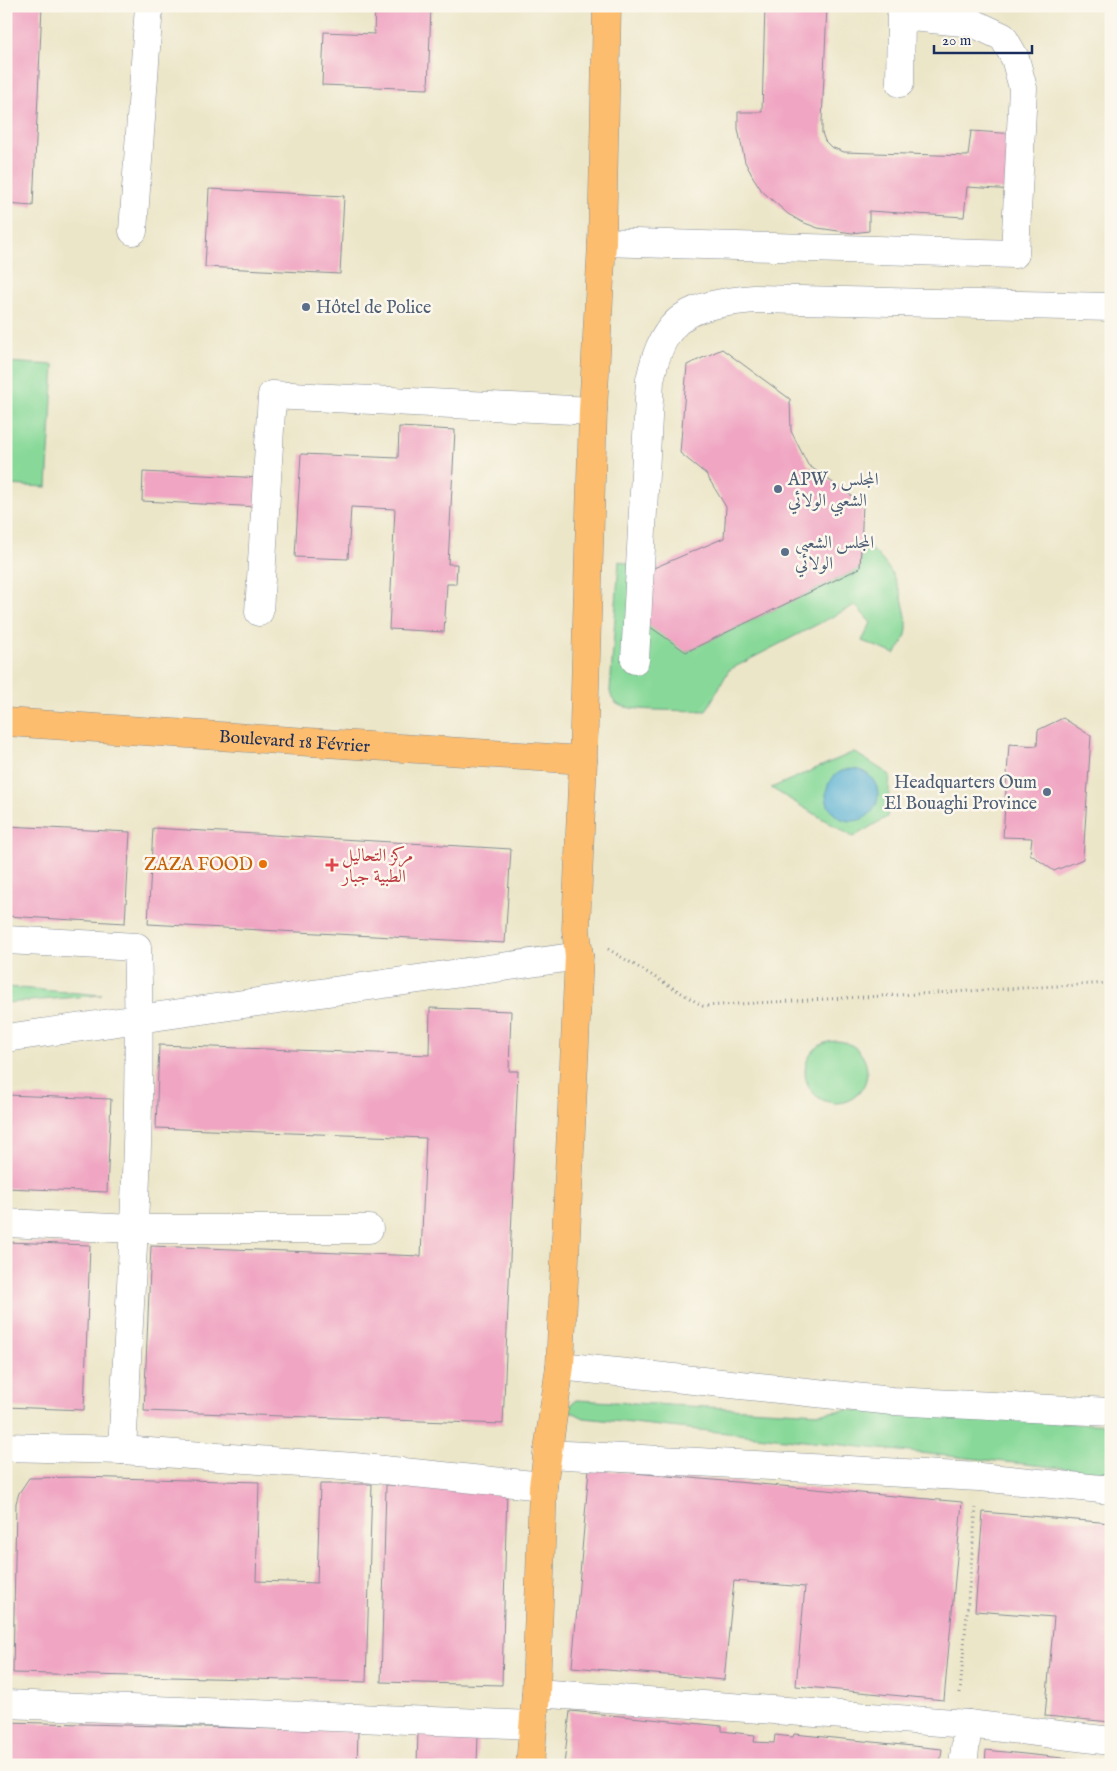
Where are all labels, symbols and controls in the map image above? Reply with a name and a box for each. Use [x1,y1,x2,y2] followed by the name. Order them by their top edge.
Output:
[934,22,1032,54] scale bar
[942,31,972,50] text: 20 m
[316,297,431,320] place label: Hôtel de Police
[300,301,312,313] marker: Hôtel de Police
[787,469,879,517] place label: APW , المجلس الشعبي الولائي
[772,483,784,495] marker: APW , المجلس الشعبي الولائي
[795,532,874,578] place label: المجلس الشعبي الولائي
[779,546,791,558] marker: المجلس الشعبي الولائي
[218,726,371,759] street label: Boulevard 18 Février
[884,772,1037,816] place label: Headquarters Oum El Bouaghi Province
[1041,786,1053,798] marker: Headquarters Oum El Bouaghi Province
[340,845,413,889] place label: مركز التحاليل الطبية جبار
[144,854,253,877] place label: ZAZA FOOD
[257,858,269,870] marker: ZAZA FOOD
[326,859,338,871] marker: مركز التحاليل الطبية جبار

